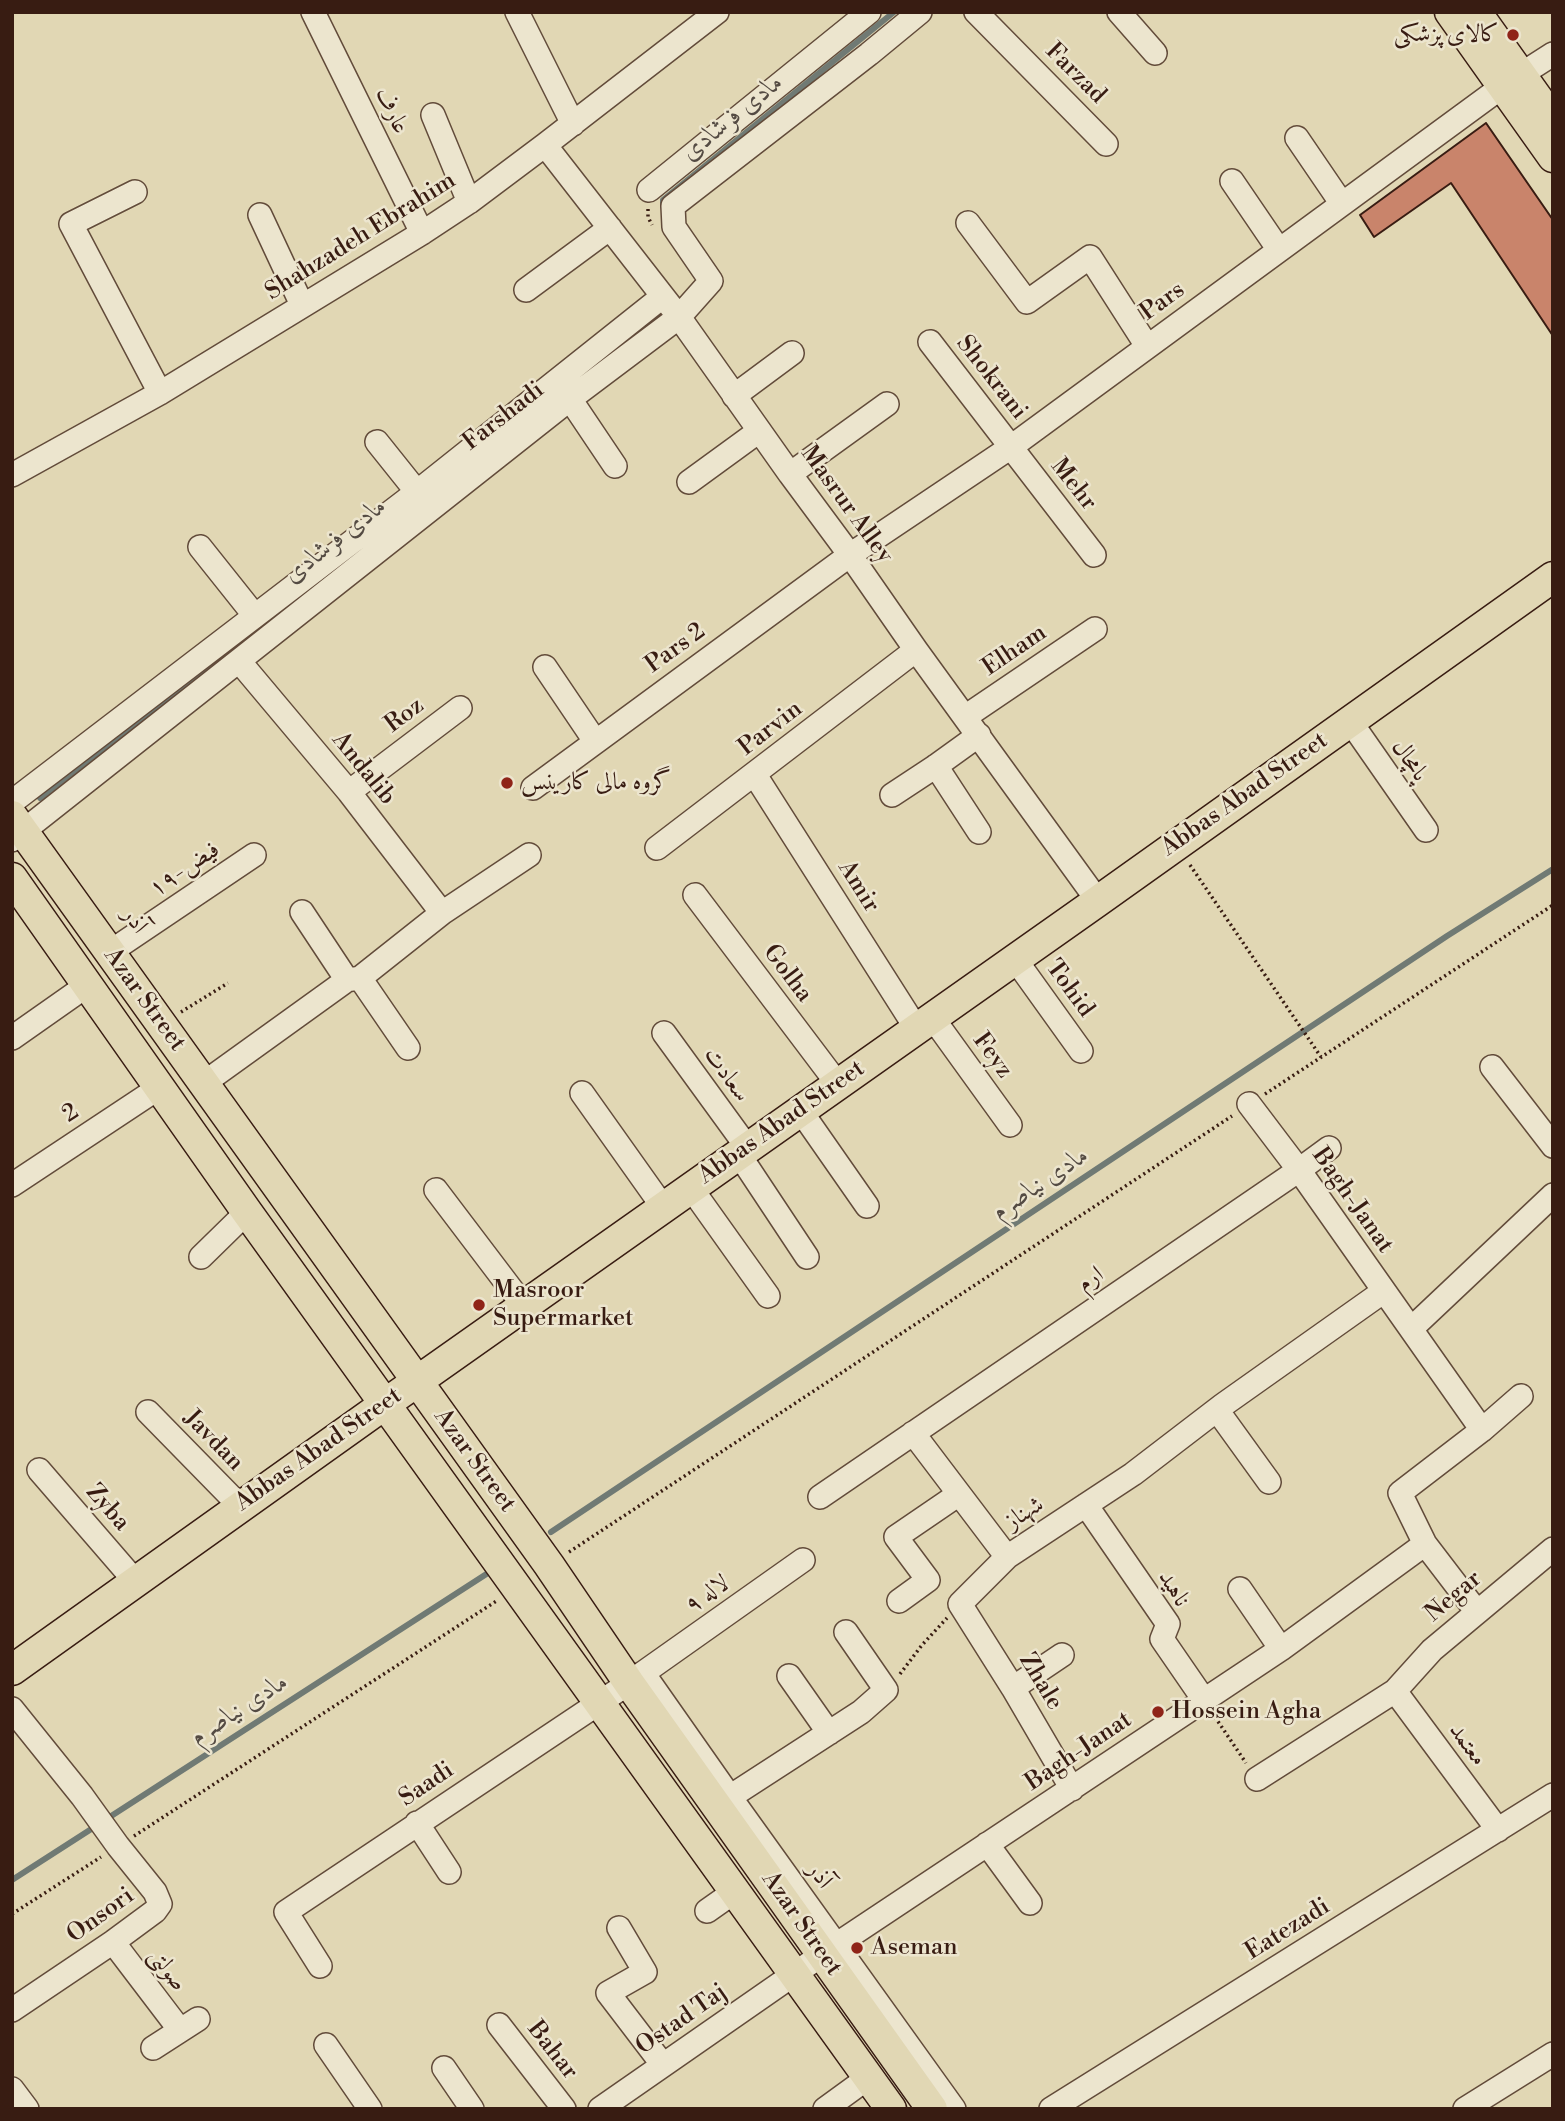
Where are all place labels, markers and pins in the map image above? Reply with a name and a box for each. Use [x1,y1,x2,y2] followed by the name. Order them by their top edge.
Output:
[1394,21,1499,49] place label: کالای پزشکی
[1505,27,1521,43] marker: کالای پزشکی
[521,769,671,797] place label: گروه مالی کارینس
[499,775,515,791] marker: گروه مالی کارینس
[493,1277,633,1333] place label: Masroor Supermarket
[471,1297,487,1313] marker: Masroor Supermarket
[1172,1698,1321,1726] place label: Hossein Agha
[1150,1704,1166,1720] marker: Hossein Agha
[871,1934,958,1962] place label: Aseman
[849,1940,865,1956] marker: Aseman

